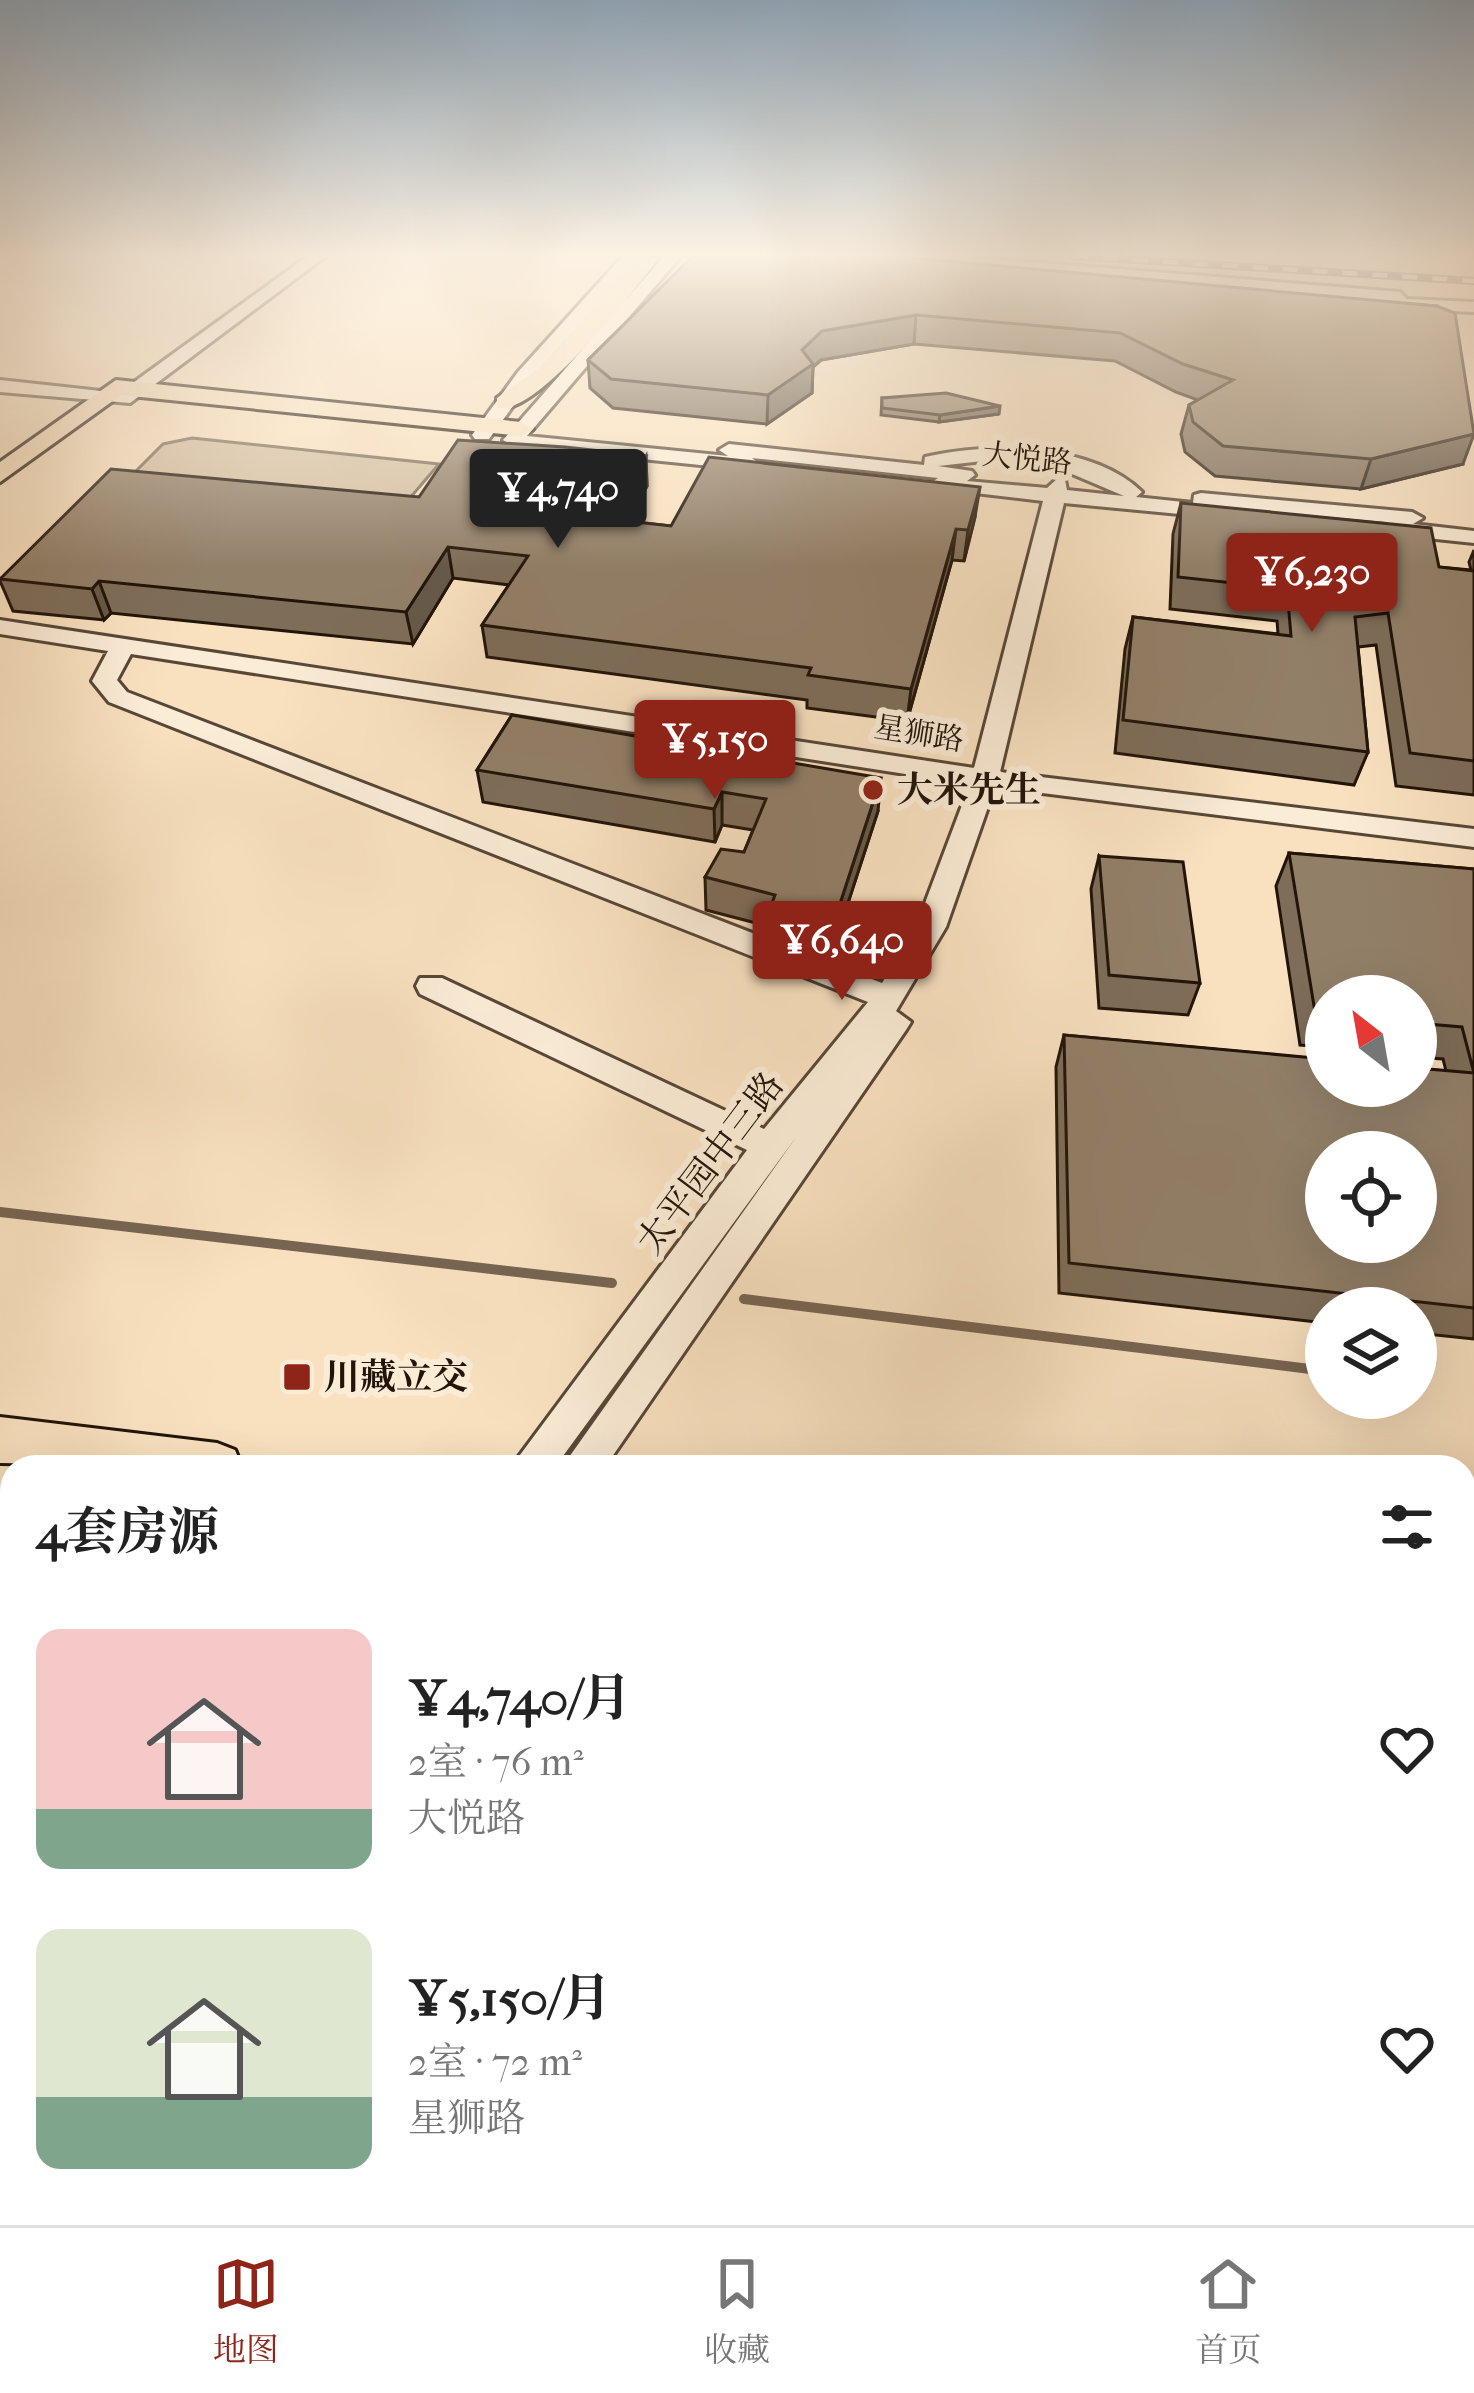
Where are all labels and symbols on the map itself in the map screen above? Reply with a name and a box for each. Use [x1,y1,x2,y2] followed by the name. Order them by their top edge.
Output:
[980,437,1074,481] street label: 大悦路
[460,449,656,551] pin: ¥4,740
[1214,533,1410,635] pin: ¥6,230
[617,700,813,802] pin: ¥5,150
[872,710,966,758] street label: 星狮路
[897,769,1041,811] place label: 大米先生
[860,777,886,803] marker: 大米先生
[744,901,940,1003] pin: ¥6,640
[1305,975,1437,1107] north arrow
[628,1064,792,1262] street label: 太平园中三路
[324,1356,468,1398] place label: 川藏立交
[281,1361,313,1393] marker: 川藏立交

